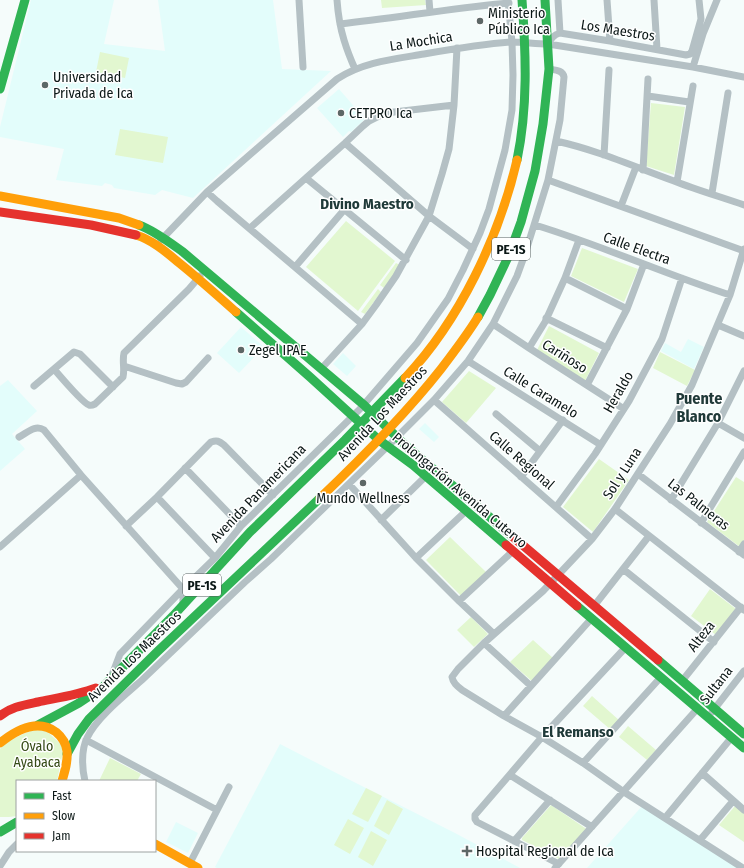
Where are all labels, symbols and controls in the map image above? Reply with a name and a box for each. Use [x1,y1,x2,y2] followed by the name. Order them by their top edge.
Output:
[488,5,550,38] place label: Ministerio Público Ica
[475,16,485,26] marker: Ministerio Público Ica
[580,16,656,45] street label: Los Maestros
[389,28,454,55] street label: La Mochica
[53,69,133,102] place label: Universidad Privada de Ica
[40,80,50,90] marker: Universidad Privada de Ica
[349,105,413,122] place label: CETPRO Ica
[336,108,346,118] marker: CETPRO Ica
[320,195,414,213] district label: Divino Maestro
[601,228,673,268] street label: Calle Electra
[492,238,530,260] road number: PE-1S
[539,336,591,377] street label: Cariñoso
[249,342,307,359] place label: Zegel IPAE
[236,345,246,355] marker: Zegel IPAE
[334,362,431,464] street label: Avenida Los Maestros
[500,363,581,422] street label: Calle Caramelo
[600,368,637,416] street label: Heraldo
[676,389,722,426] district label: Puente Blanco
[486,427,558,494] street label: Calle Regional
[389,429,531,552] street label: Prolongación Avenida Cutervo
[207,441,310,546] street label: Avenida Panamericana
[599,444,646,502] street label: Sol y Luna
[664,475,733,534] street label: Las Palmeras
[358,478,368,488] marker: Mundo Wellness
[316,490,410,507] place label: Mundo Wellness
[183,574,221,596] road number: PE-1S
[84,607,185,705] street label: Avenida Los Maestros
[684,617,719,655] street label: Alteza
[696,663,737,708] street label: Sultana
[542,723,614,741] district label: El Remanso
[13,737,61,771] park label: Óvalo Ayabaca
[16,780,156,852] legend
[52,789,71,803] text: Fast
[52,809,75,823] text: Slow
[52,829,70,843] text: Jam
[476,843,614,860] place label: Hospital Regional de Ica
[461,845,473,857] marker: Hospital Regional de Ica

